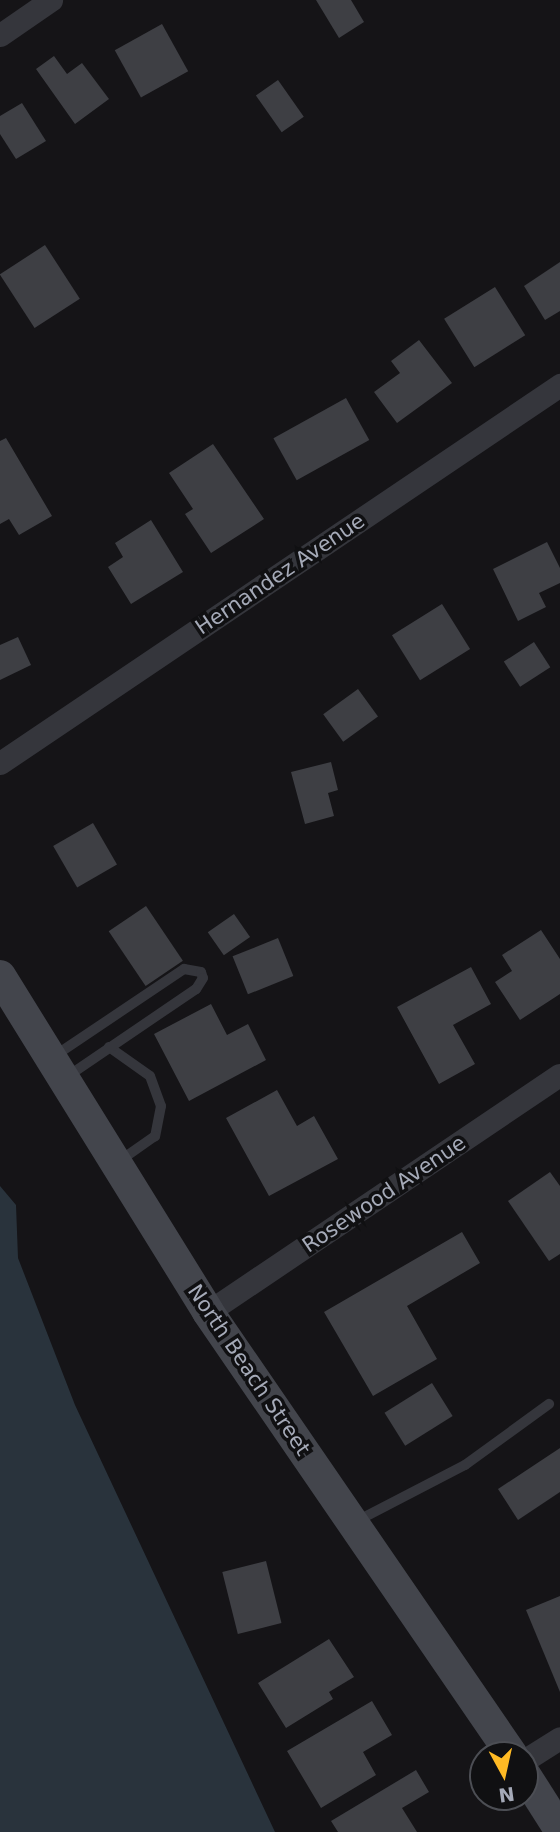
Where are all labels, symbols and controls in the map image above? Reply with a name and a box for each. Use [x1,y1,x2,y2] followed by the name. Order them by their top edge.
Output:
[191,508,369,640] street label: Hernandez Avenue
[298,1130,470,1258] street label: Rosewood Avenue
[182,1280,316,1460] street label: North Beach Street
[469,1741,539,1811] north arrow
[497,1783,516,1807] text: N

